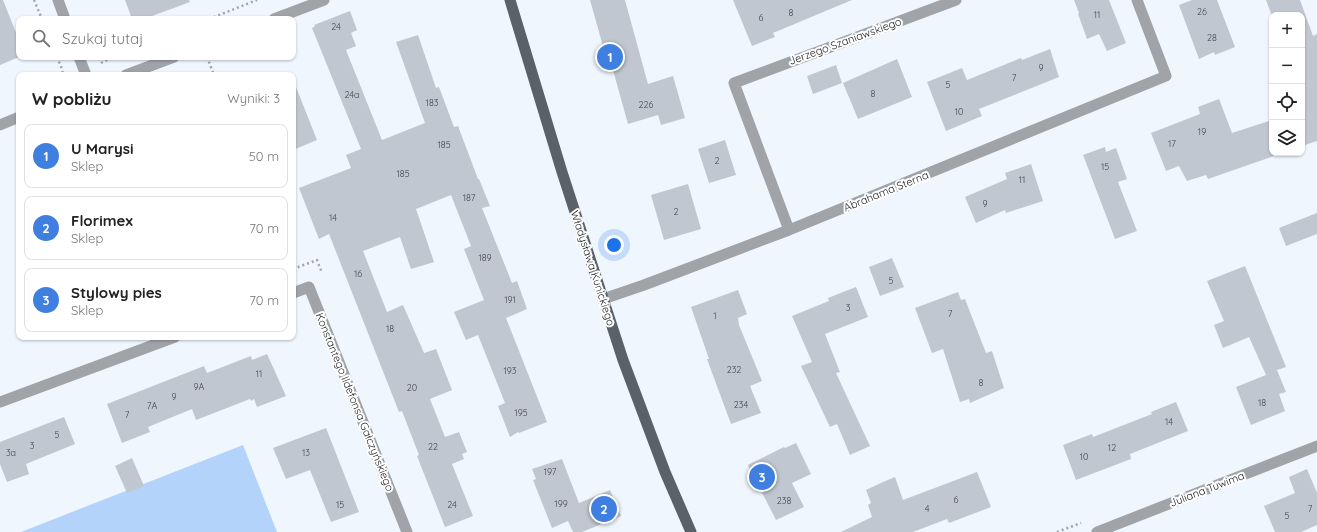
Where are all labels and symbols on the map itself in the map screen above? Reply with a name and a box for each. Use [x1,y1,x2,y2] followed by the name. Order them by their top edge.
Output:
[1197,6,1207,17] house number: 26
[789,7,794,18] house number: 8
[1094,9,1100,20] house number: 11
[759,12,764,23] house number: 6
[787,14,904,68] street label: Jerzego Szaniawskiego
[331,21,341,32] house number: 24
[1207,32,1217,43] house number: 28
[597,42,623,72] pin: 1
[1038,62,1044,73] house number: 9
[1012,72,1017,83] house number: 7
[946,79,951,90] house number: 5
[871,88,876,99] house number: 8
[344,89,360,100] house number: 24a
[426,97,439,108] house number: 183
[639,99,654,110] house number: 226
[955,106,963,117] house number: 10
[1198,126,1206,137] house number: 19
[1168,138,1176,149] house number: 17
[437,139,451,150] house number: 185
[715,155,720,166] house number: 2
[1101,161,1109,172] house number: 15
[396,168,410,179] house number: 185
[841,168,931,214] street label: Abrahama Sterna
[1019,174,1025,185] house number: 11
[463,192,476,203] house number: 187
[982,198,988,209] house number: 9
[674,206,679,217] house number: 2
[568,208,618,328] street label: Władysława Kunickiego
[329,212,337,223] house number: 14
[604,235,624,255] your location
[478,252,492,263] house number: 189
[354,268,362,279] house number: 16
[889,275,894,286] house number: 5
[504,294,516,305] house number: 191
[846,302,851,313] house number: 3
[948,308,953,319] house number: 7
[713,310,717,321] house number: 1
[313,311,397,494] street label: Konstantego Ildefonsa Gałczyńskiego
[386,323,394,334] house number: 18
[727,364,741,375] house number: 232
[503,365,517,376] house number: 193
[256,368,262,379] house number: 11
[979,377,984,388] house number: 8
[194,381,205,392] house number: 9A
[407,382,417,393] house number: 20
[171,391,177,402] house number: 9
[1258,397,1266,408] house number: 18
[734,399,748,410] house number: 234
[147,400,157,411] house number: 7A
[514,407,528,418] house number: 195
[125,409,130,420] house number: 7
[1165,416,1173,427] house number: 14
[55,429,60,440] house number: 5
[30,440,35,451] house number: 3
[428,441,438,452] house number: 22
[1108,442,1116,453] house number: 12
[6,447,16,458] house number: 3a
[302,447,310,458] house number: 13
[1080,451,1088,462] house number: 10
[749,462,775,492] pin: 3
[544,466,557,477] house number: 197
[1168,468,1246,510] street label: Juliana Tuwima
[591,494,617,524] pin: 2
[954,494,959,505] house number: 6
[777,495,791,506] house number: 238
[554,498,568,509] house number: 199
[336,499,344,510] house number: 15
[447,499,457,510] house number: 24
[925,503,930,514] house number: 4
[1308,503,1313,514] house number: 7
[1285,510,1290,521] house number: 5

